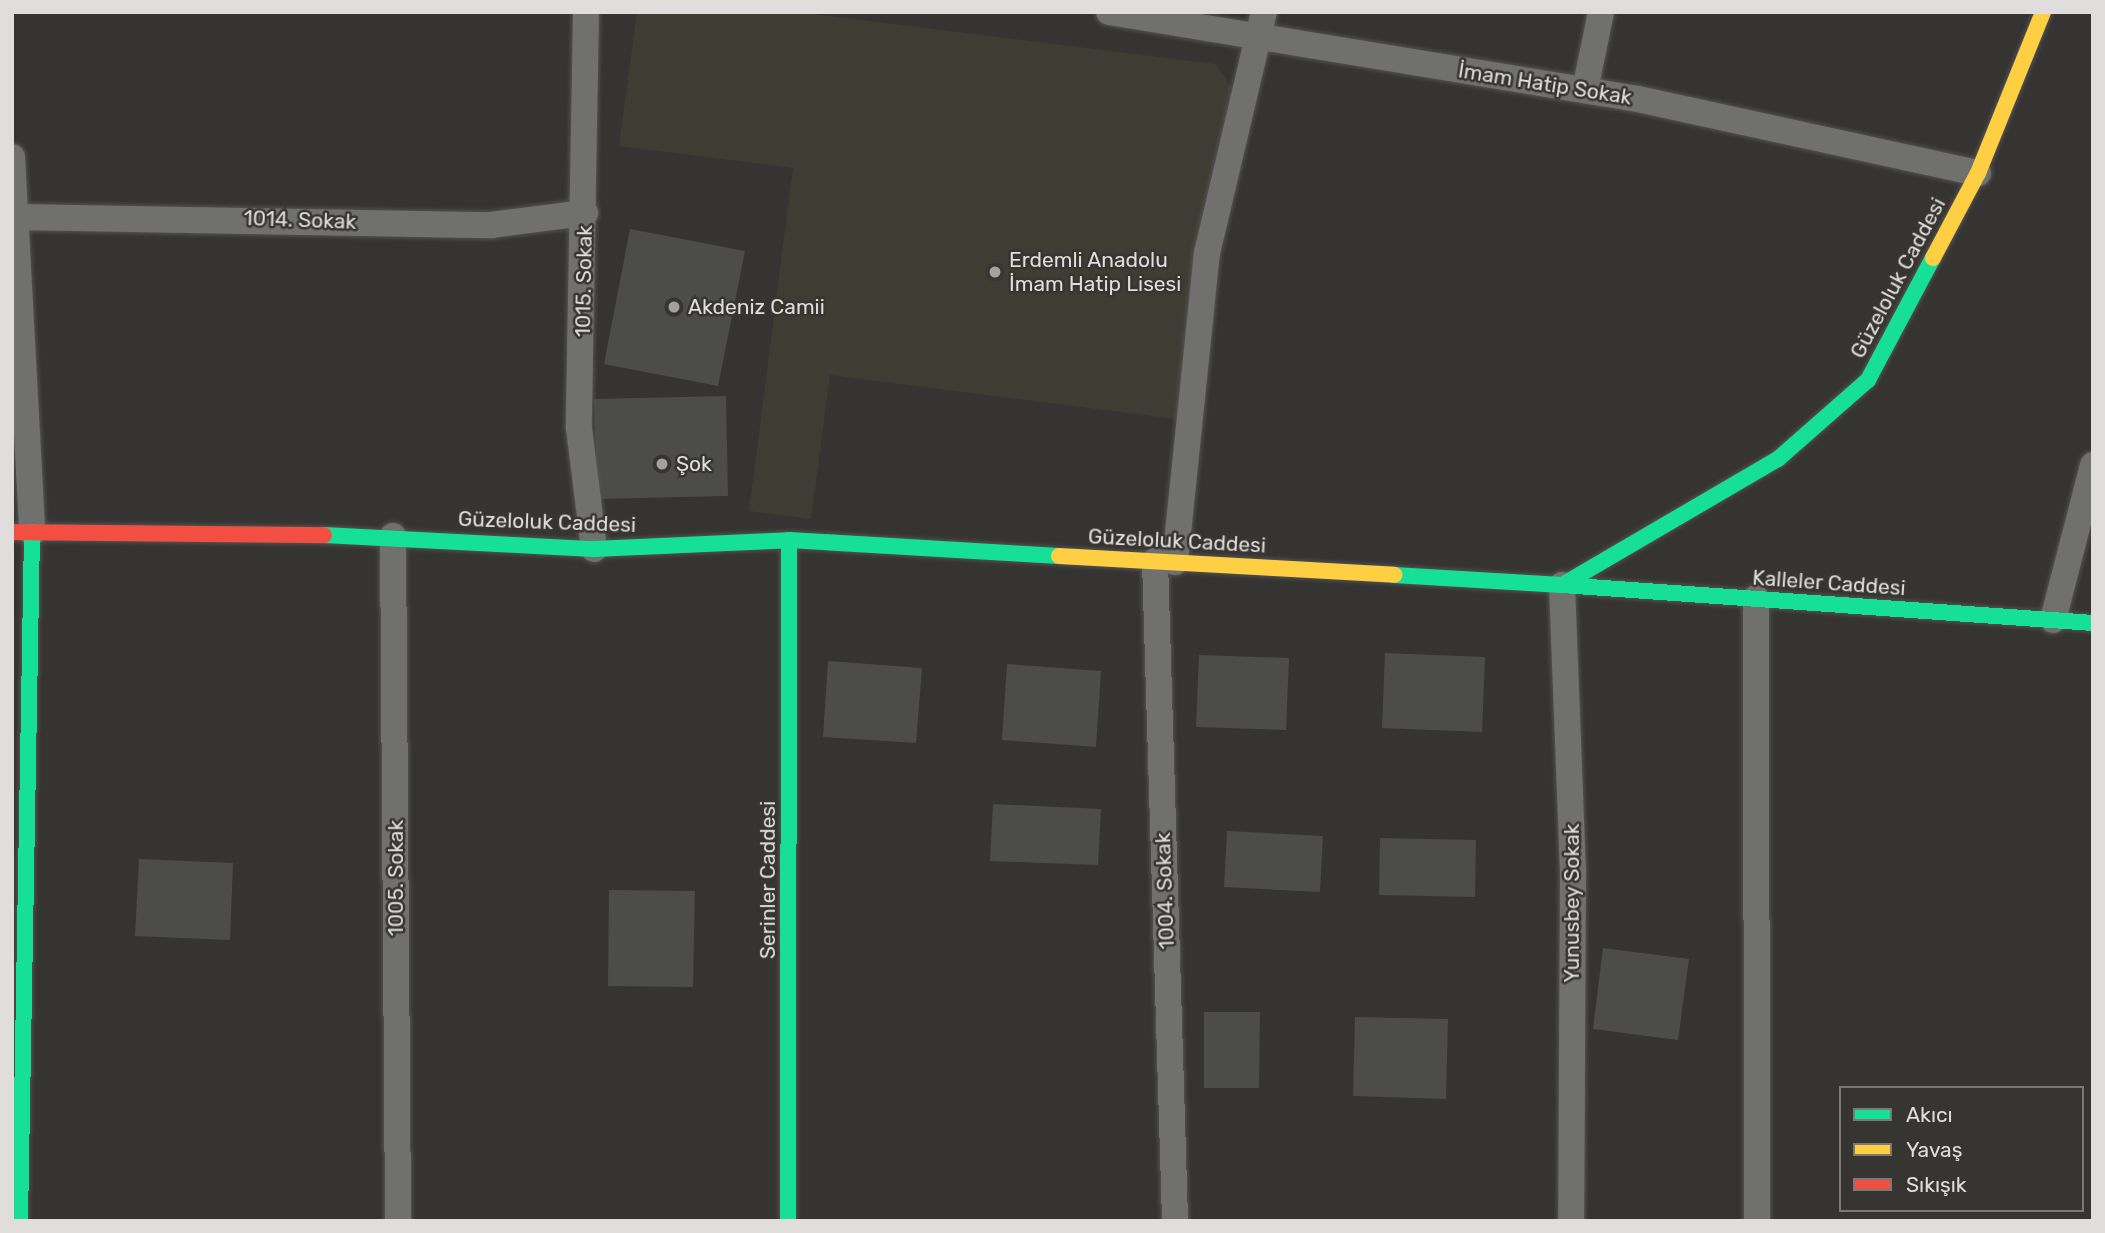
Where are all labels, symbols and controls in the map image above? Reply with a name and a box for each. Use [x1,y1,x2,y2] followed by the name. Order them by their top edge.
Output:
[1456,58,1634,110] street label: İmam Hatip Sokak
[1845,193,1951,363] street label: Güzeloluk Caddesi
[243,205,357,235] street label: 1014. Sokak
[570,225,598,337] street label: 1015. Sokak
[1009,247,1181,297] place label: Erdemli Anadolu İmam Hatip Lisesi
[987,264,1003,280] marker: Erdemli Anadolu İmam Hatip Lisesi
[688,294,825,320] place label: Akdeniz Camii
[666,299,682,315] marker: Akdeniz Camii
[676,451,712,477] place label: Şok
[654,456,670,472] marker: Şok
[457,506,637,538] street label: Güzeloluk Caddesi
[1087,524,1267,558] street label: Güzeloluk Caddesi
[1751,565,1907,601] street label: Kalleler Caddesi
[755,801,781,959] street label: Serinler Caddesi
[383,820,409,936] street label: 1005. Sokak
[1559,823,1585,983] street label: Yunusbey Sokak
[1150,832,1180,950] street label: 1004. Sokak
[1839,1086,2084,1212] legend
[1906,1102,1953,1127] text: Akıcı
[1906,1137,1962,1162] text: Yavaş
[1906,1172,1967,1197] text: Sıkışık

